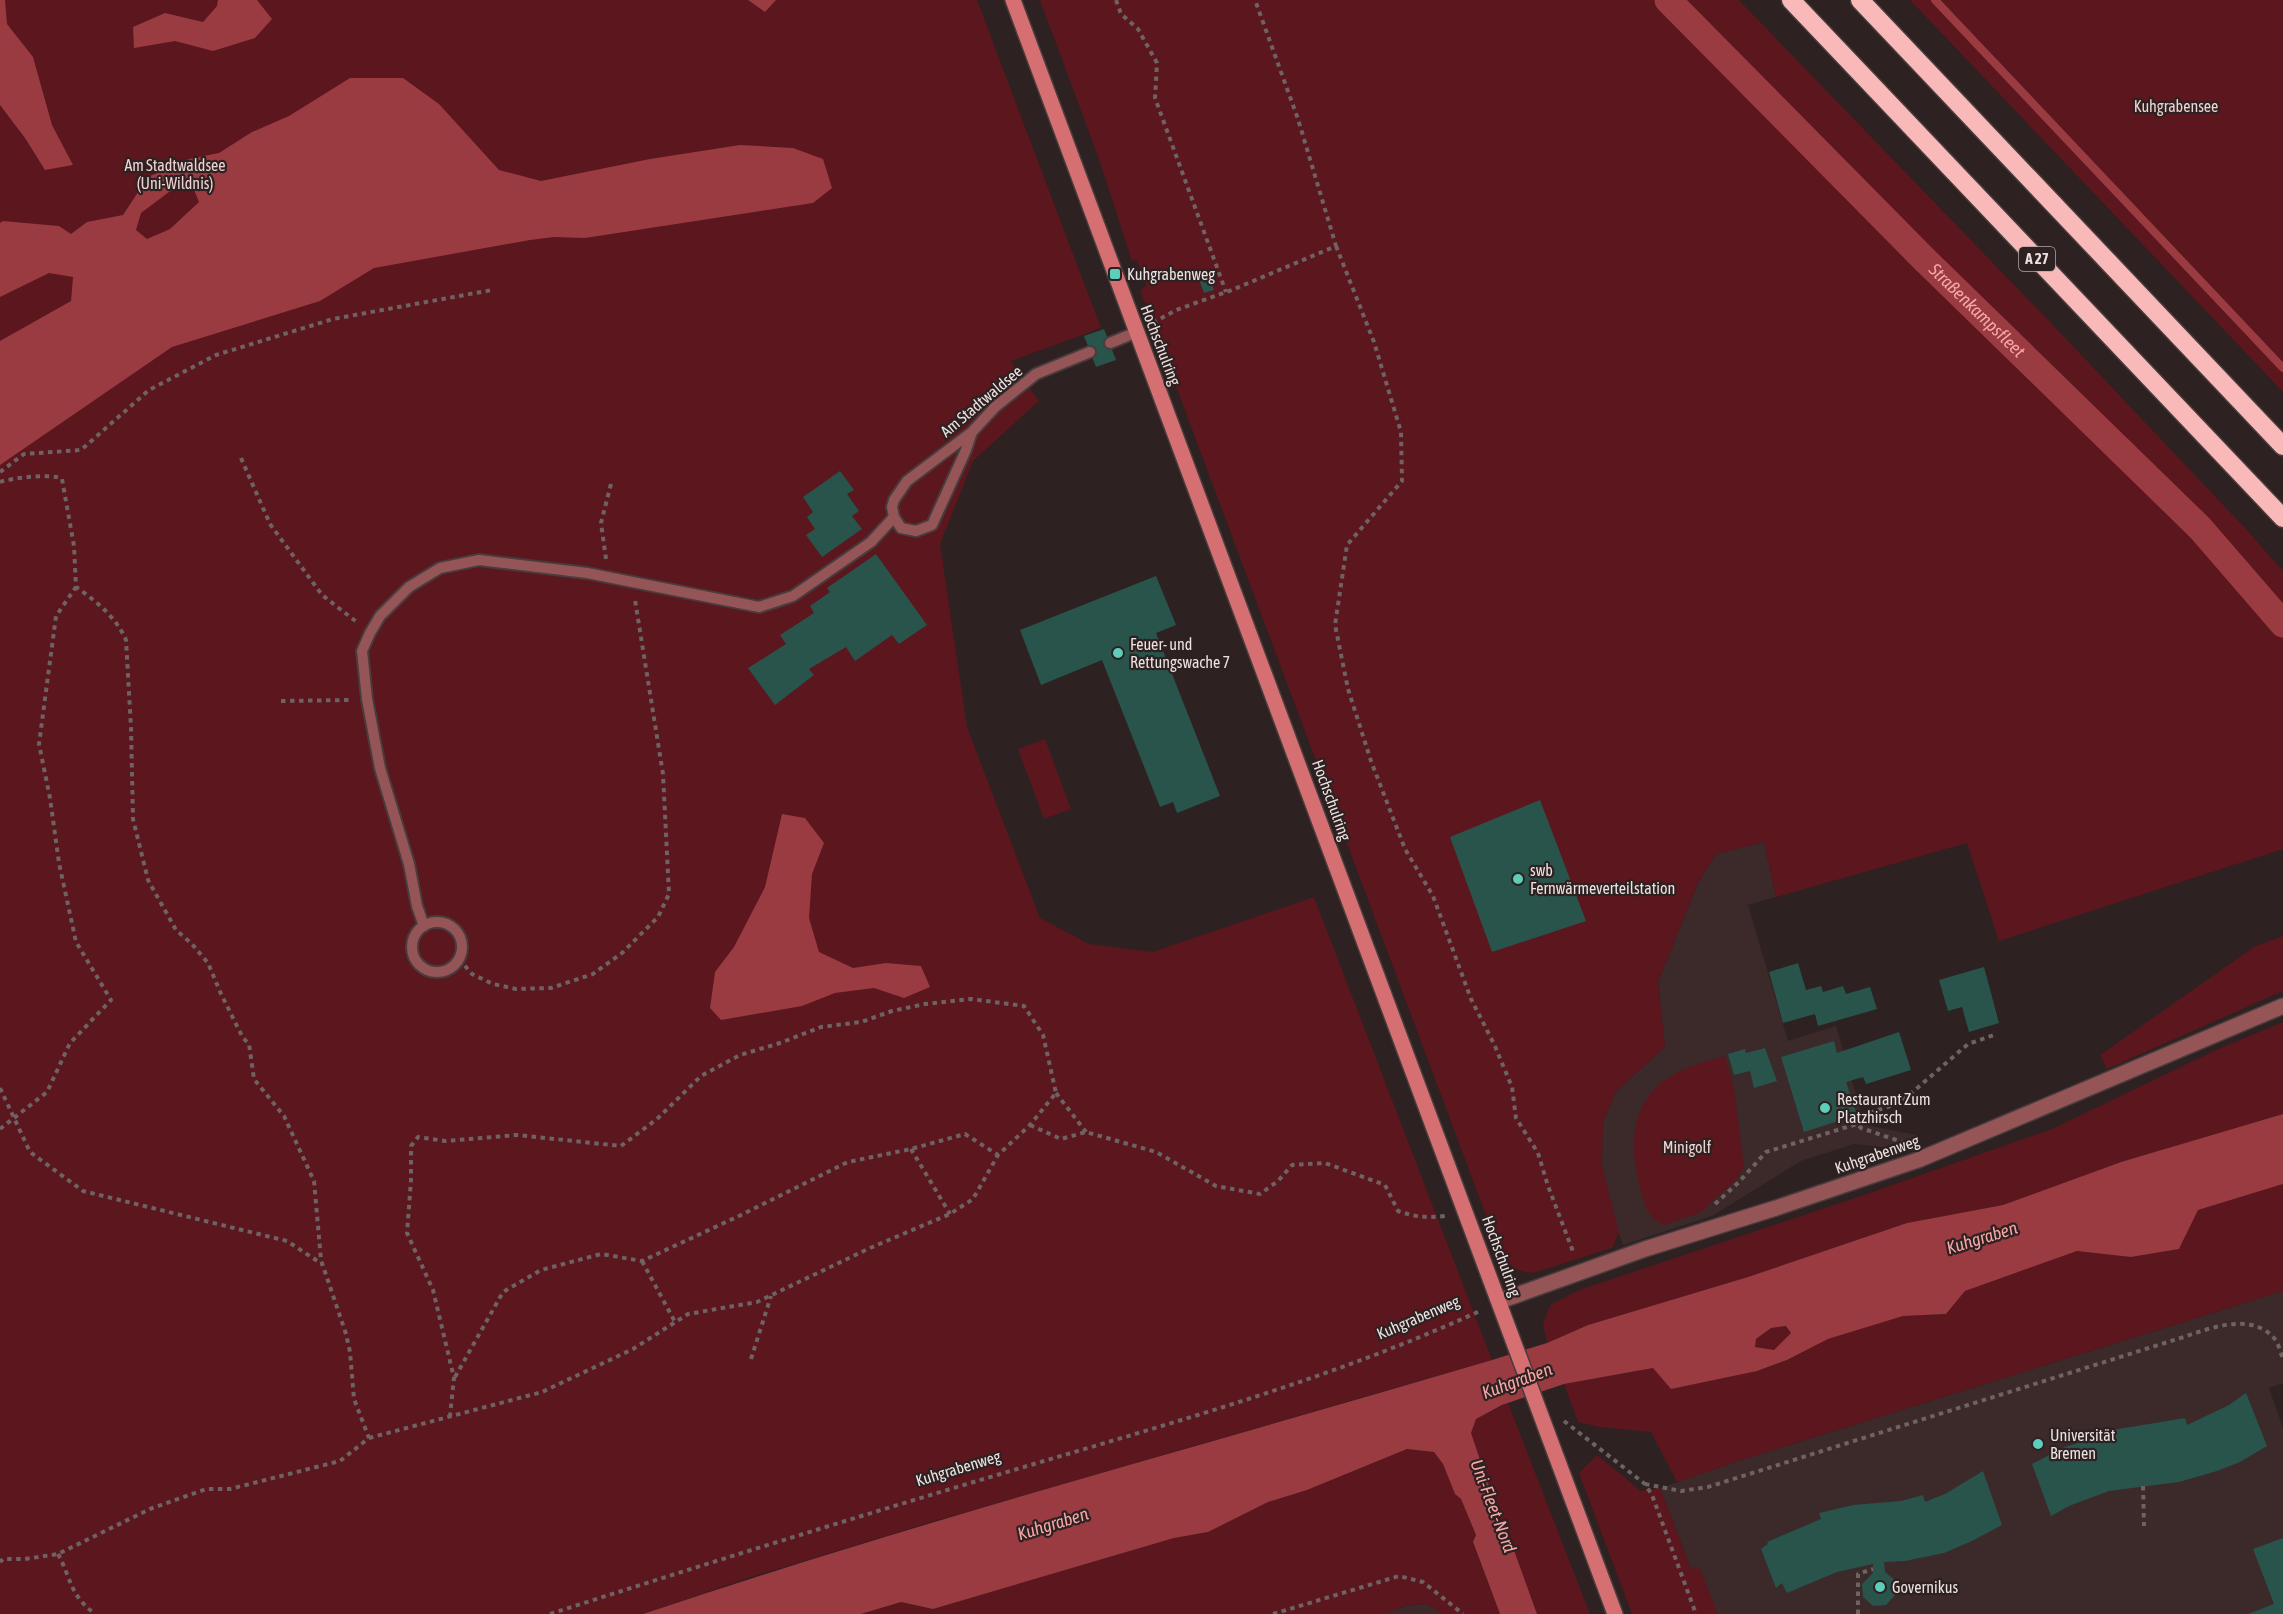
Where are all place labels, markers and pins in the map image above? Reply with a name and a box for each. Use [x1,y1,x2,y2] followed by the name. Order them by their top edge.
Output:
[1127,265,1215,284] place label: Kuhgrabenweg
[1108,267,1122,281] marker: Kuhgrabenweg
[1130,635,1230,672] place label: Feuer- und Rettungswache 7
[1111,646,1125,660] marker: Feuer- und Rettungswache 7
[1530,861,1675,897] place label: swb Fernwärmeverteilstation
[1511,872,1525,886] marker: swb Fernwärmeverteilstation
[1837,1090,1931,1126] place label: Restaurant Zum Platzhirsch
[1818,1101,1832,1115] marker: Restaurant Zum Platzhirsch
[2050,1426,2116,1462] place label: Universität Bremen
[2031,1437,2045,1451] marker: Universität Bremen
[1892,1578,1958,1596] place label: Governikus
[1873,1580,1887,1594] marker: Governikus

